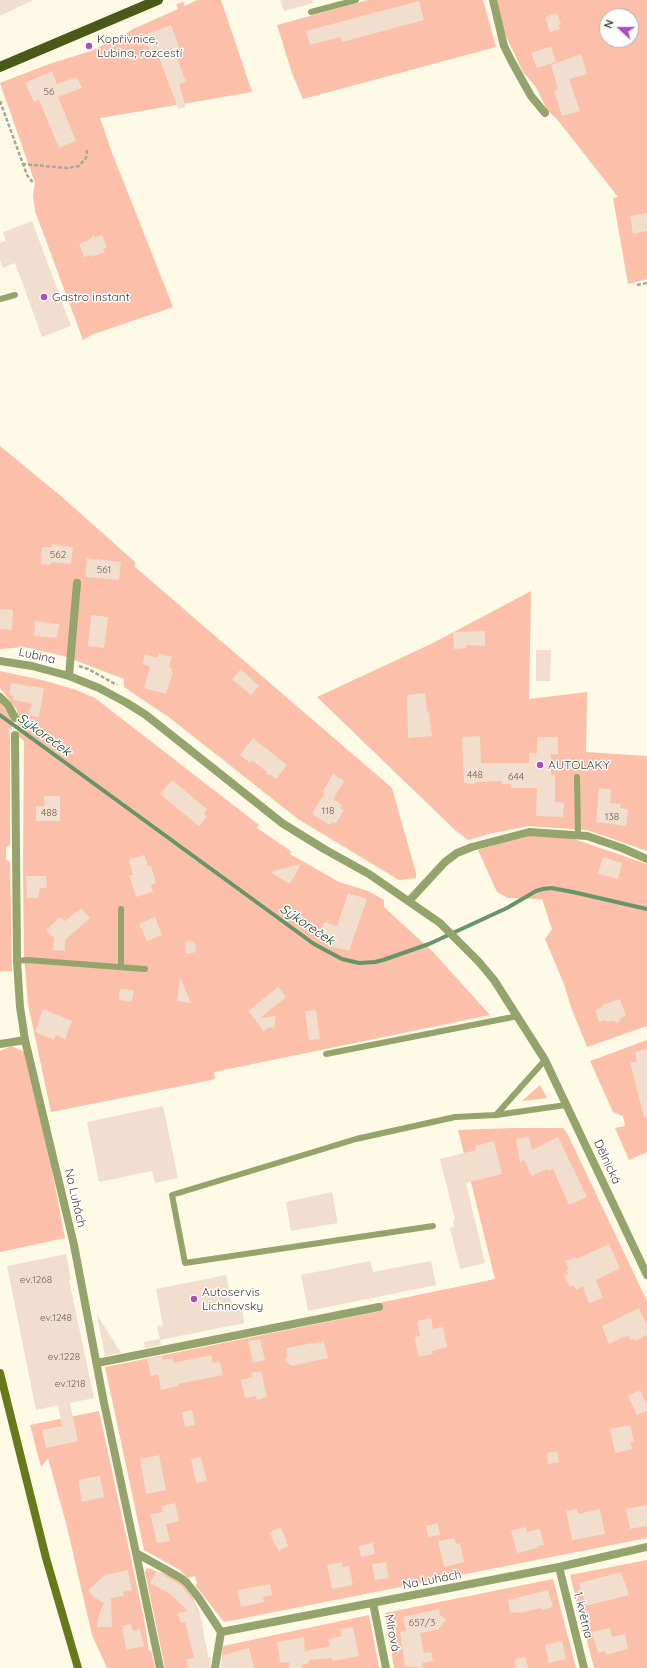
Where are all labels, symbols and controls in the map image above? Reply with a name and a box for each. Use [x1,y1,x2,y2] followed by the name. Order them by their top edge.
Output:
[599,8,639,48] north arrow
[601,18,617,30] text: N
[97,32,182,60] place label: Kopřivnice, Lubina, rozcestí
[84,41,94,51] marker: Kopřivnice, Lubina, rozcestí
[44,86,54,98] house number: 56
[52,290,130,304] place label: Gastro instant
[39,292,49,302] marker: Gastro instant
[50,549,66,561] house number: 562
[97,564,111,576] house number: 561
[17,645,57,667] street label: Lubina
[14,710,74,760] water label: Sýkoreček
[548,758,610,772] place label: AUTOLAKY
[535,760,545,770] marker: AUTOLAKY
[467,769,483,781] house number: 448
[508,771,524,783] house number: 644
[322,805,334,817] house number: 118
[41,807,57,819] house number: 488
[605,811,619,823] house number: 138
[277,901,337,949] water label: Sýkoreček
[590,1137,624,1187] street label: Dělnická
[61,1167,89,1229] street label: Na Luhách
[20,1274,52,1286] house number: ev.1268
[202,1285,263,1313] place label: Autoservis Lichnovsky
[189,1294,199,1304] marker: Autoservis Lichnovsky
[40,1312,72,1324] house number: ev.1248
[48,1351,80,1363] house number: ev.1228
[55,1378,85,1390] house number: ev.1218
[401,1567,463,1593] street label: Na Luhách
[570,1590,596,1640] street label: 1. května
[381,1613,403,1653] street label: Mírová
[409,1617,435,1629] house number: 657/3

